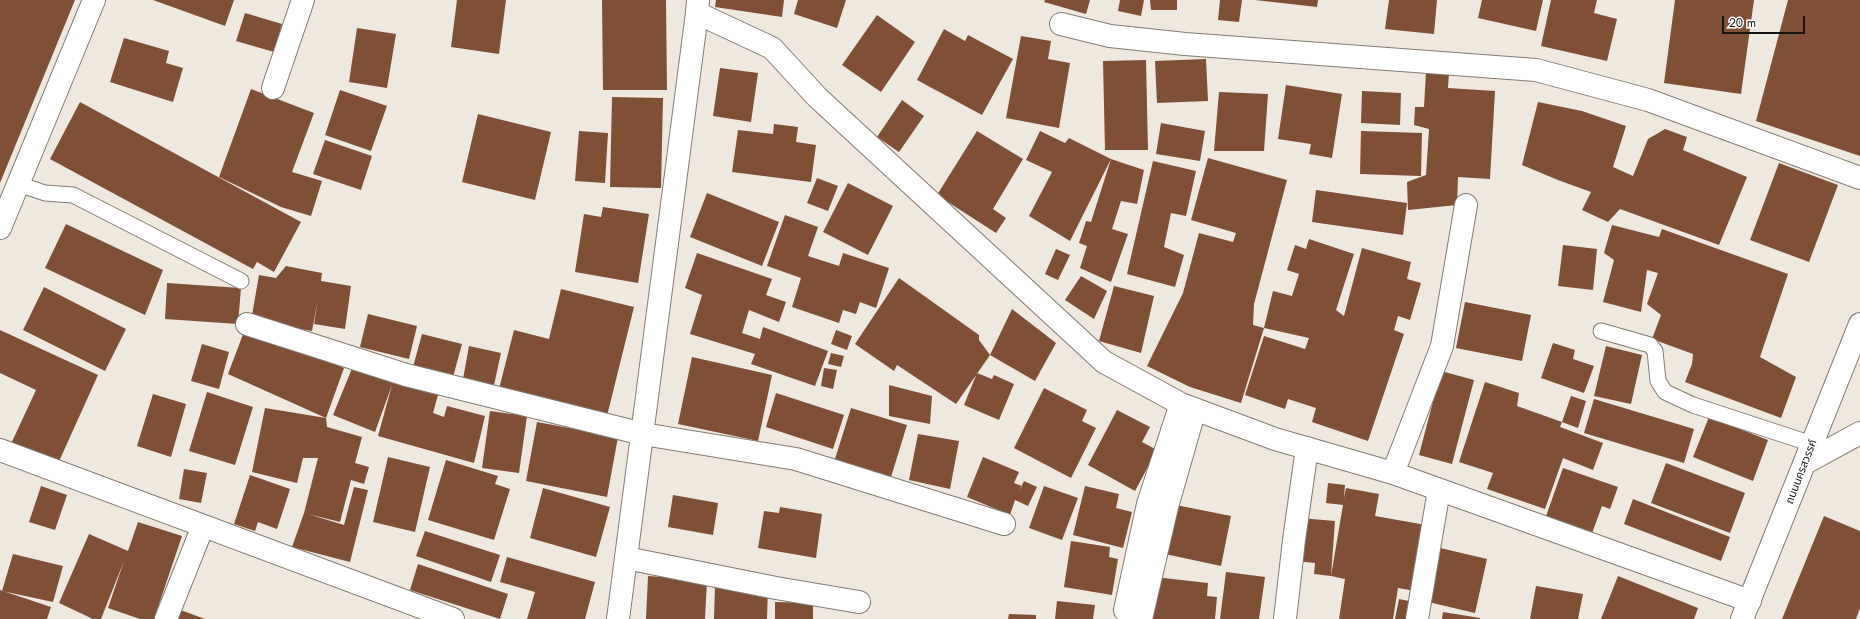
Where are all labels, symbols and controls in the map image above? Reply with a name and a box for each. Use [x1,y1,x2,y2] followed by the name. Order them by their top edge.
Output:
[1724,8,1807,34] scale bar
[1729,14,1756,32] text: 20 m
[1784,438,1820,506] street label: ถนนนครสวรรค์

